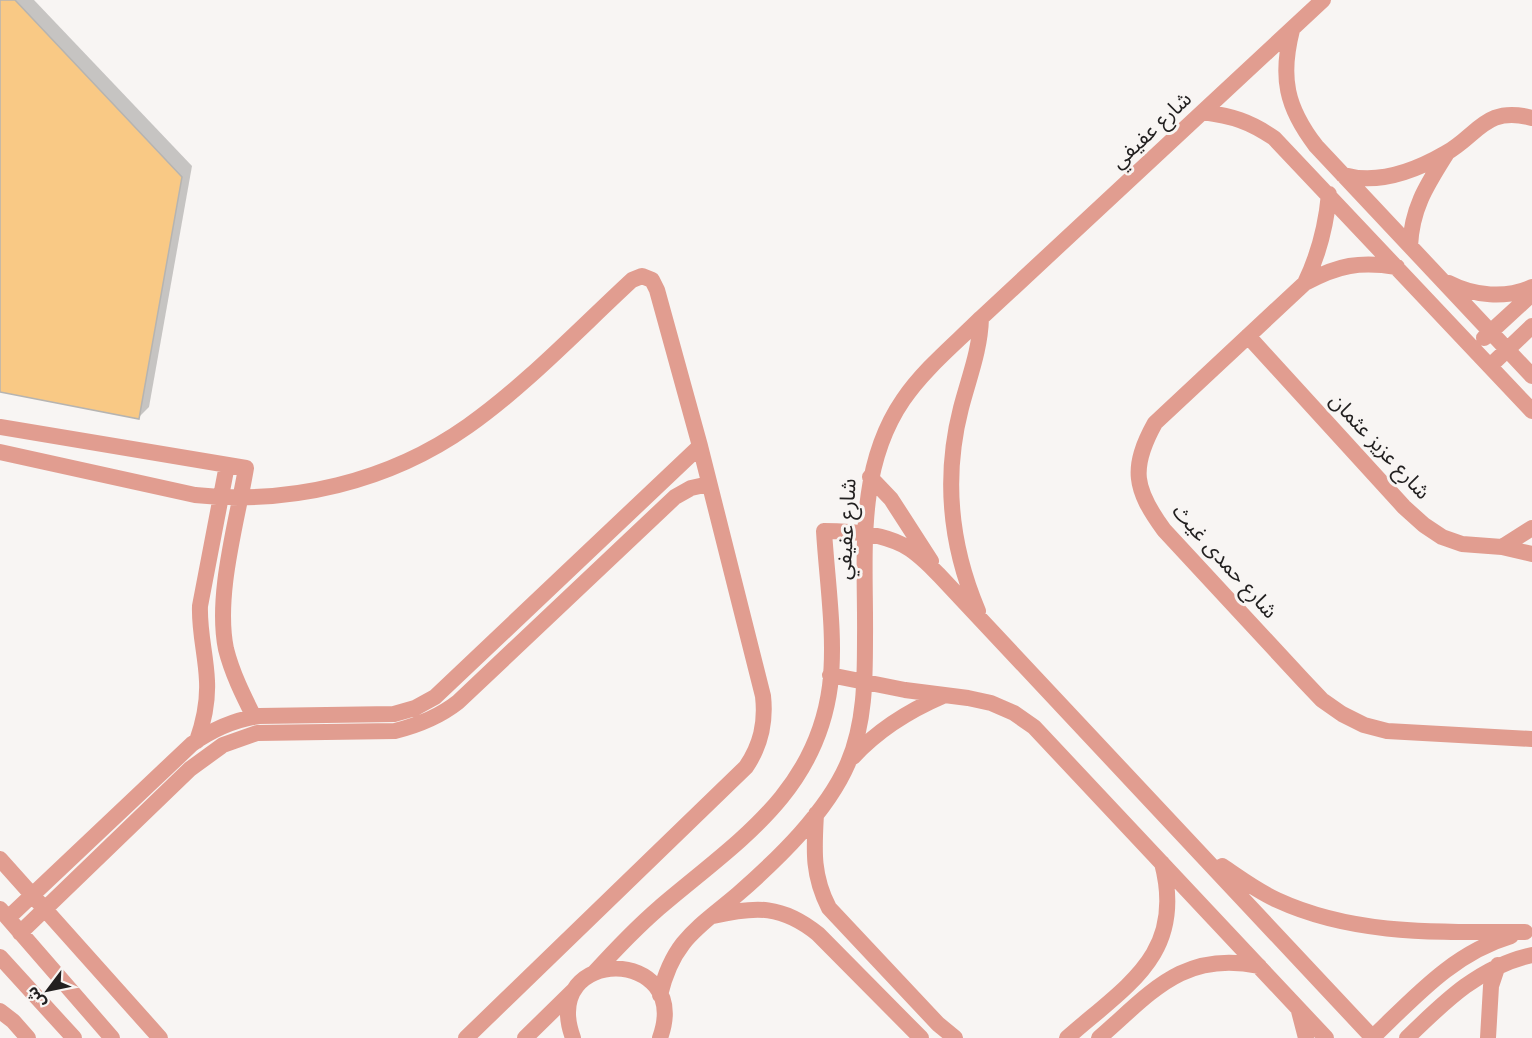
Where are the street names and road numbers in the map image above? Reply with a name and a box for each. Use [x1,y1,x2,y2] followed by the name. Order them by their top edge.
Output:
[1104,85,1199,176] street label: شارع عفيفي
[1323,386,1437,506] street label: شارع عزيز عثمان
[828,478,864,580] street label: شارع عفيفي
[1165,497,1285,625] street label: شارع حمدى غيث

